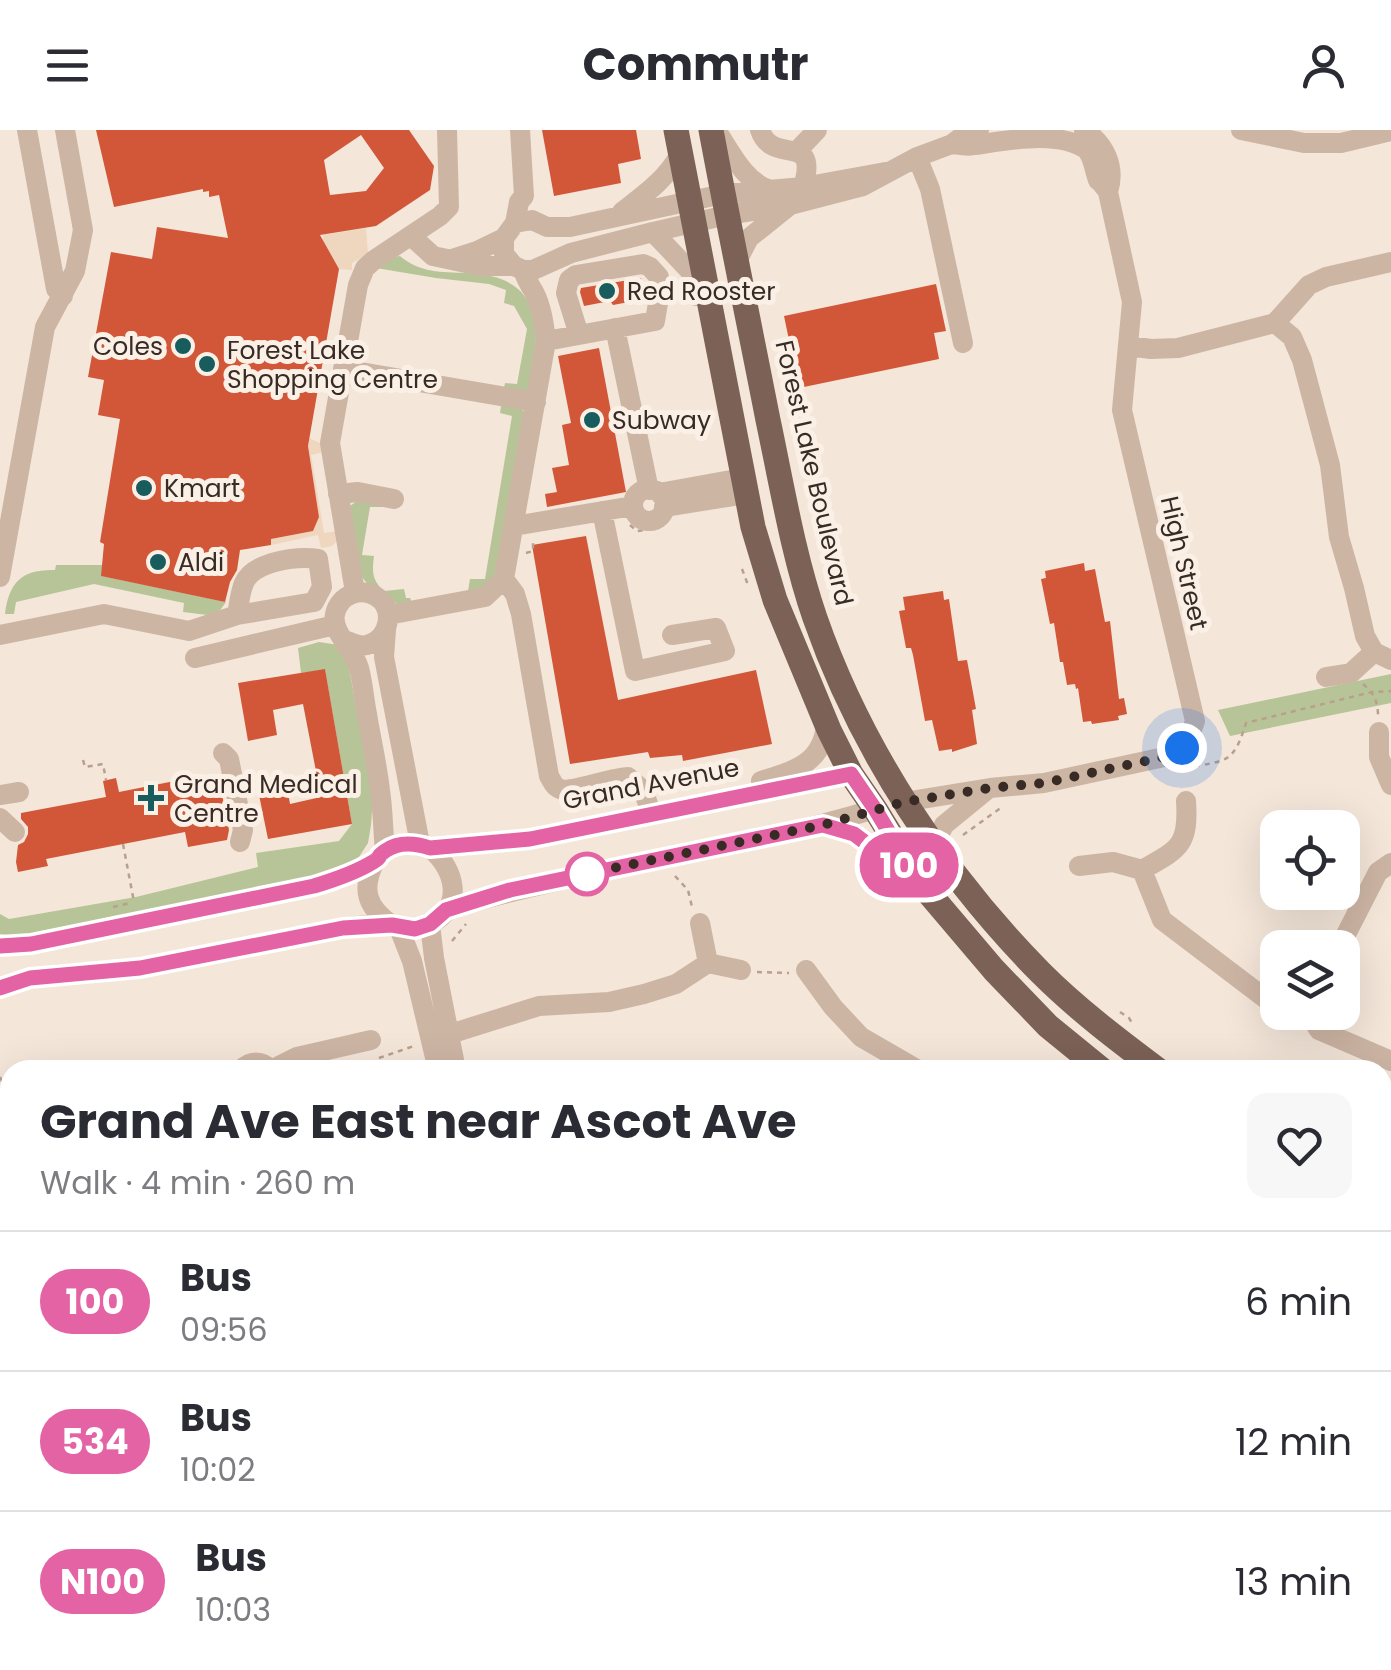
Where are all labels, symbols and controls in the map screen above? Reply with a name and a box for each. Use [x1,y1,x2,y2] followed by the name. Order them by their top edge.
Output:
[582,33,809,96] text: Commutr
[40,38,95,93] icon: menu
[1296,38,1351,93] icon: person
[627,274,775,309] place label: Red Rooster
[596,280,618,302] marker: Red Rooster
[93,329,163,364] place label: Coles
[227,333,438,397] place label: Forest Lake Shopping Centre
[172,335,194,357] marker: Coles
[766,337,862,609] street label: Forest Lake Boulevard
[196,353,218,375] marker: Forest Lake Shopping Centre
[612,403,711,438] place label: Subway
[581,409,603,431] marker: Subway
[164,471,240,506] place label: Kmart
[133,477,155,499] marker: Kmart
[1152,493,1216,633] street label: High Street
[178,545,224,580] place label: Aldi
[147,551,169,573] marker: Aldi
[1157,723,1207,773] your location
[560,750,742,818] street label: Grand Avenue
[174,767,358,831] place label: Grand Medical Centre
[138,785,164,811] marker: Grand Medical Centre
[1260,810,1360,1030] map controls
[1260,810,1360,910] button: locate
[852,832,966,898] line badge: 100
[880,841,938,890] text: 100
[566,853,608,895] unlabelled marker
[1260,930,1360,1030] button: layers
[40,1088,797,1155] text: Grand Ave East near Ascot Ave
[1247,1093,1352,1198] button: heart
[40,1160,355,1205] text: Walk · 4 min · 260 m
[180,1251,252,1304] text: Bus
[1245,1275,1352,1328] text: 6 min
[66,1277,124,1326] text: 100
[180,1307,268,1352] text: 09:56
[180,1391,252,1444] text: Bus
[1235,1415,1352,1468] text: 12 min
[61,1417,129,1466] text: 534
[180,1447,256,1492] text: 10:02
[195,1531,267,1584] text: Bus
[1235,1555,1352,1608] text: 13 min
[60,1557,145,1606] text: N100
[195,1587,271,1632] text: 10:03

